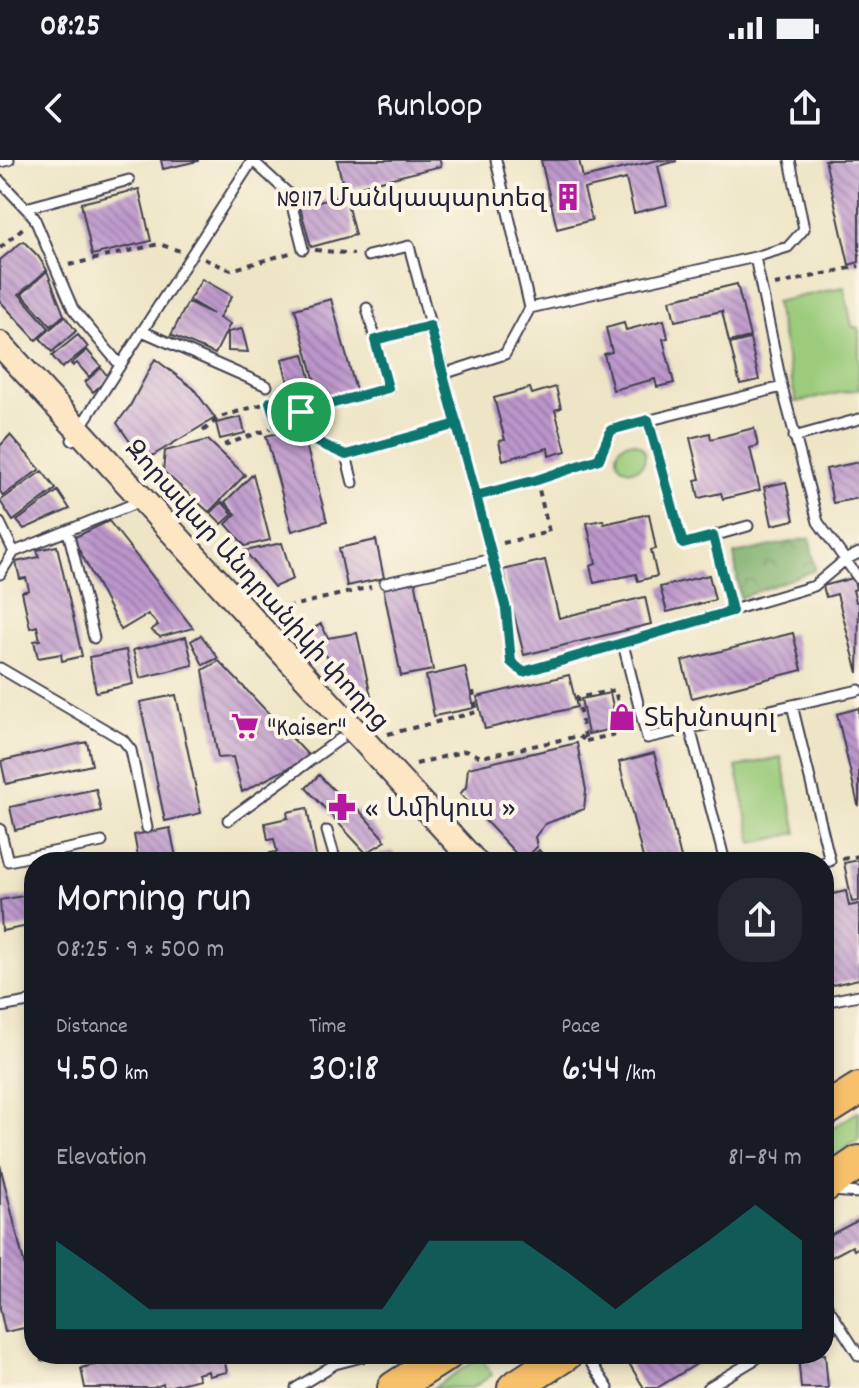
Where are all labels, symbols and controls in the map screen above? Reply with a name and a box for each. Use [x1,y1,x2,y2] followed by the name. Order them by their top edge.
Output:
[40,7,100,50] text: 08:25
[376,82,483,134] text: Runloop
[32,86,76,130] icon: back
[783,86,827,130] icon: share
[275,182,547,219] place label: №117 Մանկապարտեզ
[553,182,583,212] building icon: №117 Մանկապարտեզ
[267,378,335,446] pin
[279,390,323,434] icon: arrive
[114,433,396,740] street label: Զորավար Անդրանիկի փողոց
[607,702,637,732] shop icon: Տեխնոպոլ
[644,702,777,739] place label: Տեխնոպոլ
[230,711,260,741] supermarket icon: "Kaiser"
[267,711,347,748] place label: "Kaiser"
[327,792,357,822] pharmacy icon: « Ամիկուս »
[364,792,516,829] place label: « Ամիկուս »
[56,870,251,933] text: Morning run
[718,878,802,962] button: share
[56,932,224,969] text: 08:25 · 9 × 500 m
[56,1012,128,1043] text: Distance
[309,1012,346,1043] text: Time
[561,1012,600,1043] text: Pace
[56,1043,120,1100] text: 4.50
[309,1043,380,1100] text: 30:18
[561,1043,621,1100] text: 6:44
[120,1059,149,1090] text: km
[621,1059,656,1090] text: /km
[56,1140,146,1177] text: Elevation
[728,1140,802,1177] text: 81–84 m

